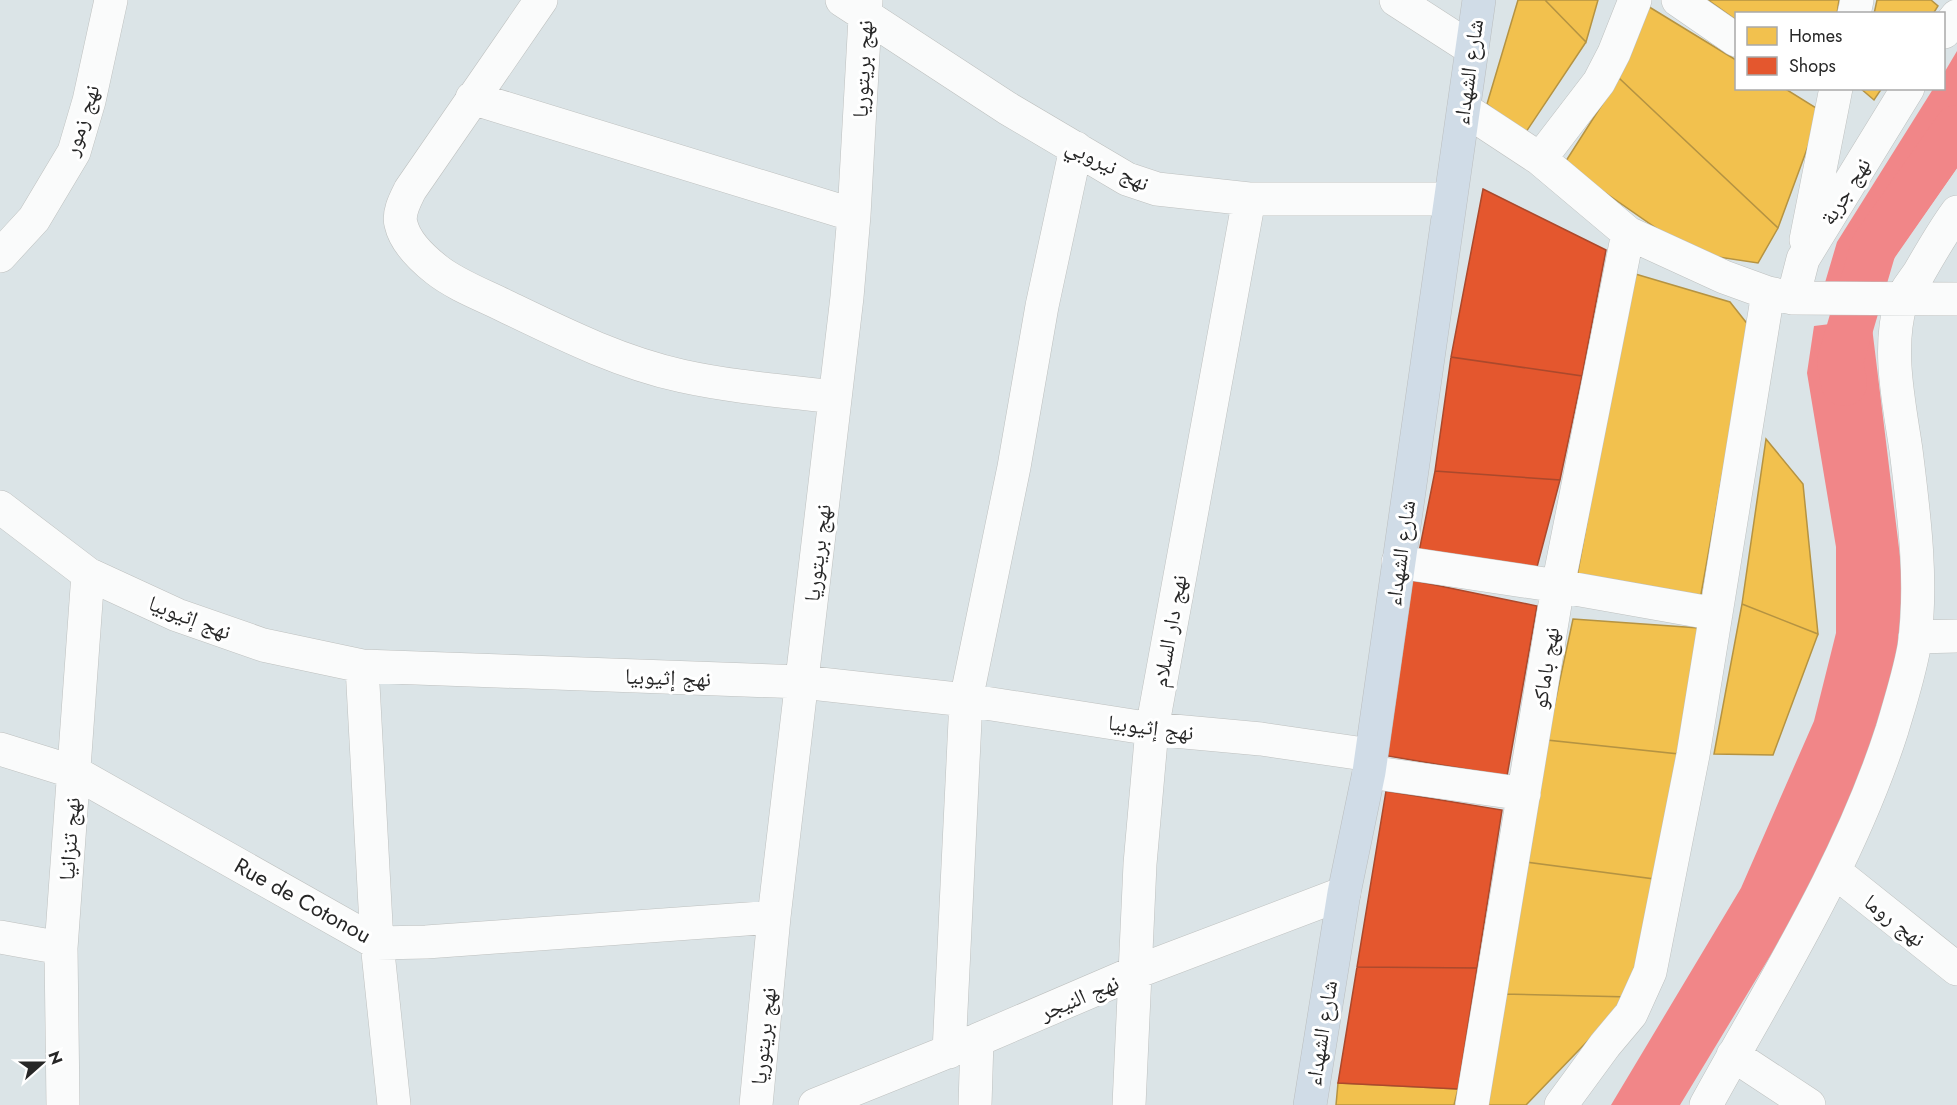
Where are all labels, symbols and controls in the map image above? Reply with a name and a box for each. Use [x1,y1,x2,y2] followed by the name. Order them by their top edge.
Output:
[1735,12,1945,90] legend
[1445,17,1491,127] street label: شارع الشهداء
[843,19,881,119] street label: نهج بريتوريا
[1789,23,1842,49] text: Homes
[1789,53,1836,79] text: Shops
[54,80,107,161] street label: نهج زمور
[1060,129,1155,200] street label: نهج نيروبي
[1812,151,1878,231] street label: نهج جربة
[1377,498,1423,608] street label: شارع الشهداء
[795,502,839,604] street label: نهج بريتوريا
[1143,572,1195,690] street label: نهج دار السلام
[144,587,236,647] street label: نهج إثيوبيا
[1523,625,1567,711] street label: نهج باماكو
[624,660,712,694] street label: نهج إثيوبيا
[1106,706,1196,748] street label: نهج إثيوبيا
[50,796,88,882] street label: نهج تنزانيا
[229,849,377,951] street label: Rue de Cotonou
[1858,886,1932,954] street label: نهج روما
[1033,966,1124,1028] street label: نهج النيجر
[1297,978,1345,1088] street label: شارع الشهداء
[742,986,784,1086] street label: نهج بريتوريا
[12,1033,72,1093] north arrow
[43,1048,69,1068] text: N

